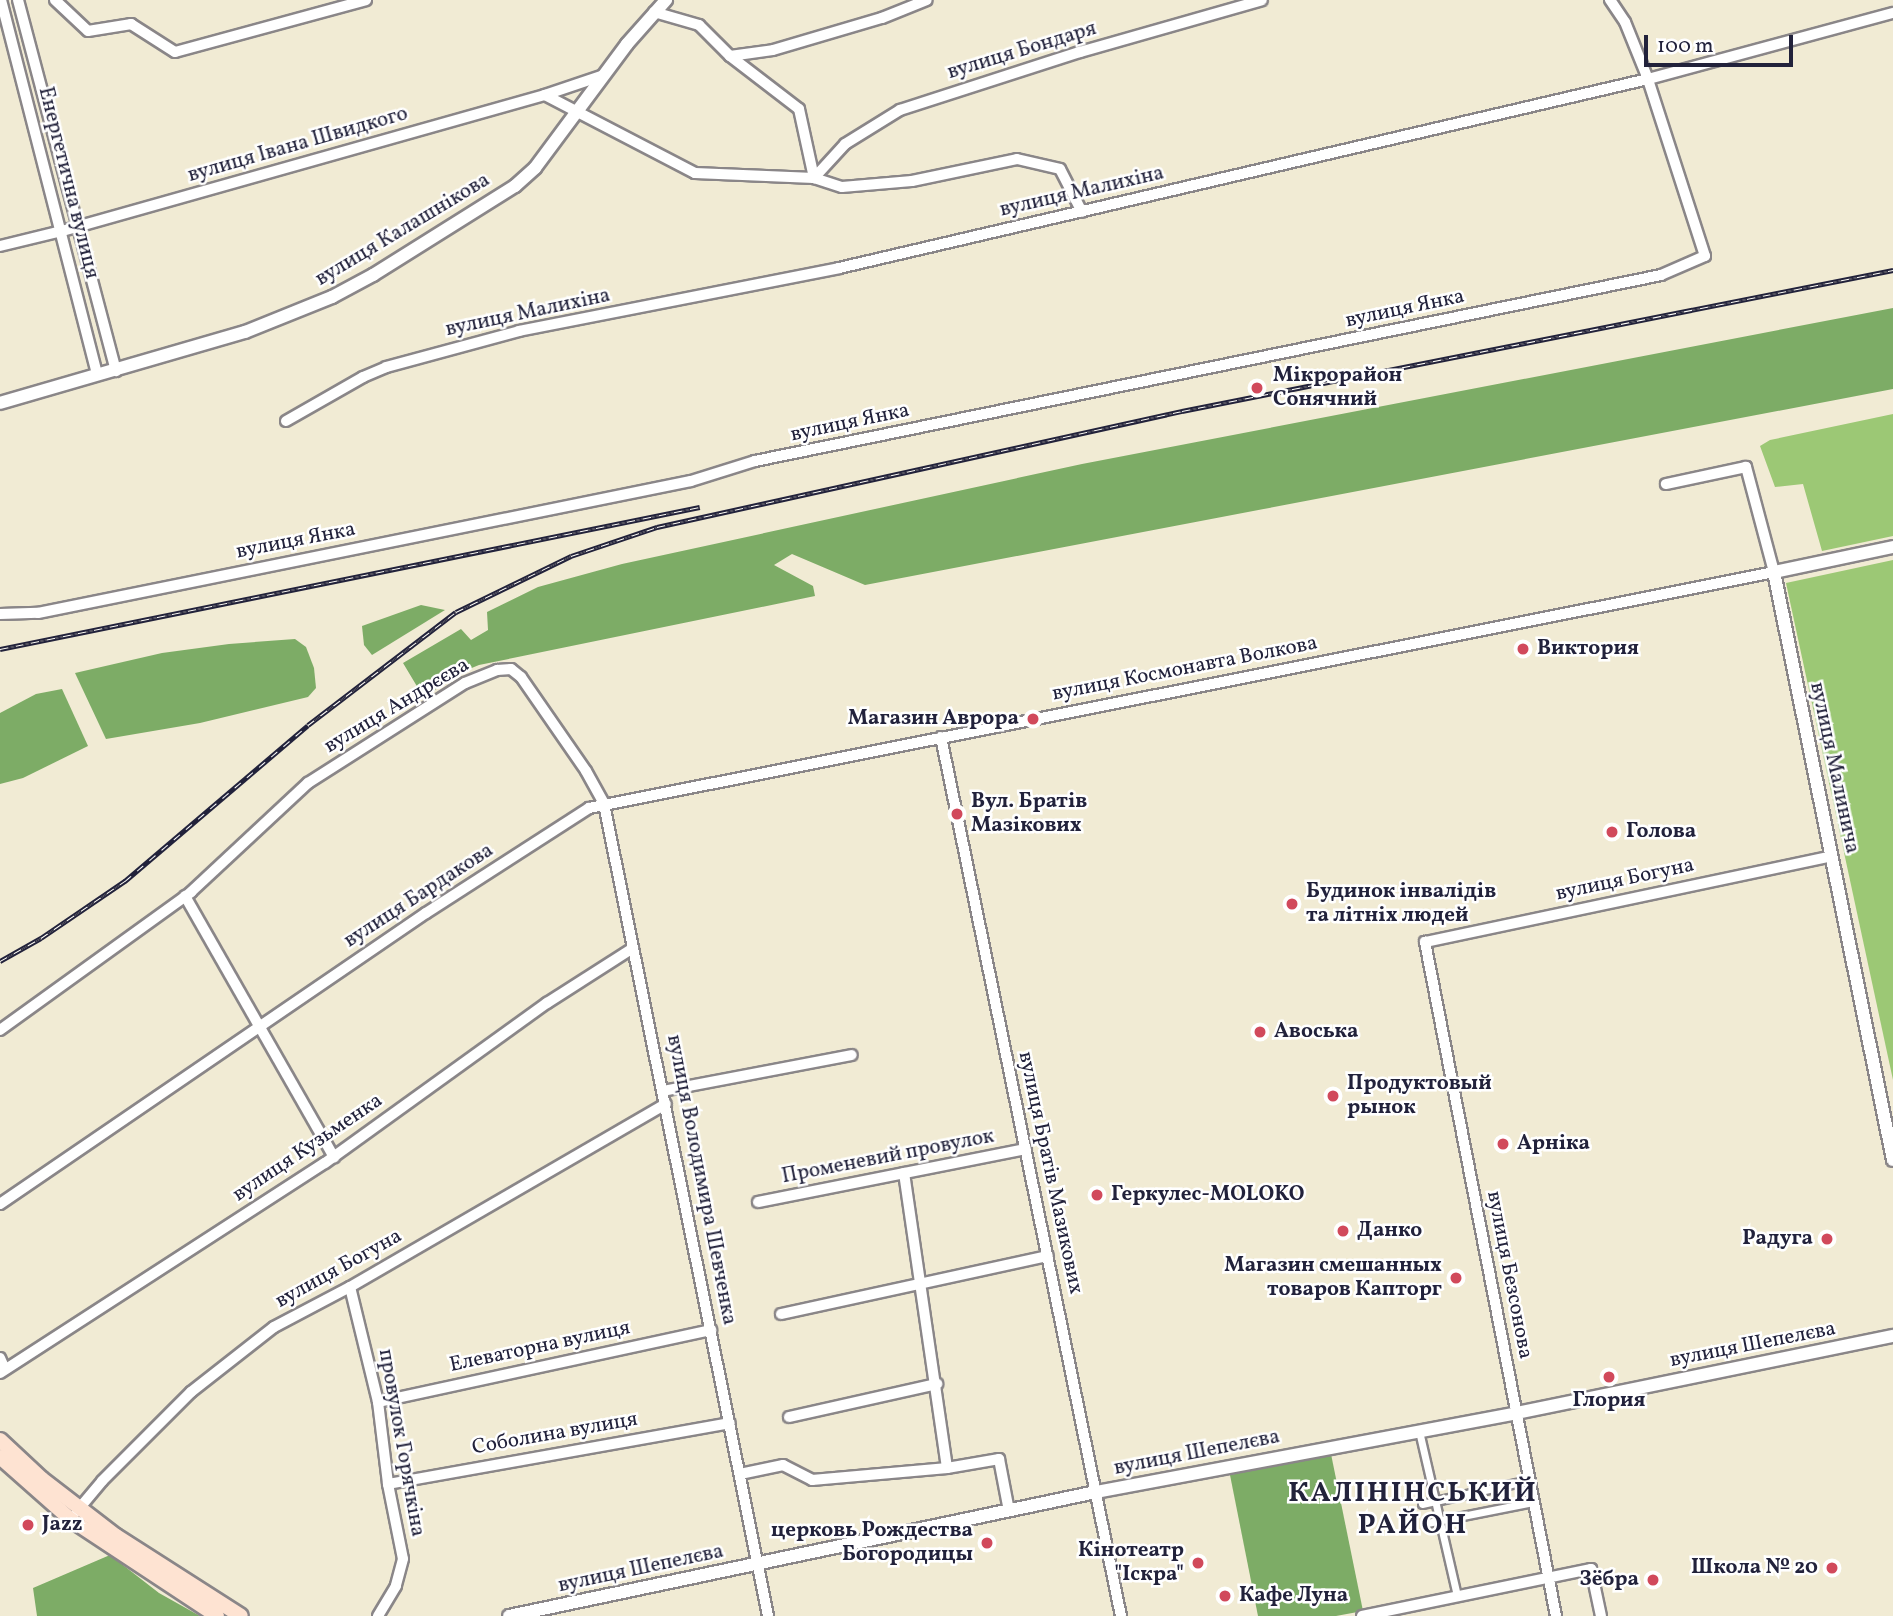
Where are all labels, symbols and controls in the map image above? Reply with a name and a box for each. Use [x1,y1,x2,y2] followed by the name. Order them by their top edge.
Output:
[945,16,1099,86] street label: вулиця Бондаря
[1648,21,1797,65] scale bar
[1657,32,1714,61] text: 100 m
[32,84,104,282] street label: Енергетична вулиця
[185,102,411,188] street label: вулиця Івана Швидкого
[997,161,1167,223] street label: вулиця Малихіна
[311,168,495,292] street label: вулиця Калашнікова
[443,283,613,343] street label: вулиця Малихіна
[1343,284,1467,334] street label: вулиця Янка
[1273,363,1402,413] place label: Мікрорайон Сонячний
[1247,378,1267,398] marker: Мікрорайон Сонячний
[788,398,912,448] street label: вулиця Янка
[234,517,358,565] street label: вулиця Янка
[1050,631,1320,707] street label: вулиця Космонавта Волкова
[1537,636,1639,662] place label: Виктория
[1515,641,1531,657] marker: Виктория
[320,653,474,759] street label: вулиця Андрєєва
[1804,680,1864,856] street label: вулиця Малинича
[848,706,1019,732] place label: Магазин Аврора
[1025,711,1041,727] marker: Магазин Аврора
[971,789,1087,839] place label: Вул. Братів Мазікових
[949,806,965,822] marker: Вул. Братів Мазікових
[1626,819,1696,845] place label: Голова
[1604,824,1620,840] marker: Голова
[339,838,499,954] street label: вулиця Бардакова
[1553,853,1697,907] street label: вулиця Богуна
[1306,879,1496,929] place label: Будинок інвалідів та літніх людей
[1284,896,1300,912] marker: Будинок інвалідів та літніх людей
[1274,1019,1358,1045] place label: Авоська
[1252,1024,1268,1040] marker: Авоська
[660,1033,742,1327] street label: вулиця Володимира Шевченка
[1012,1049,1088,1297] street label: вулиця Братів Мазикових
[1347,1071,1492,1121] place label: Продуктовый рынок
[228,1088,388,1208] street label: вулиця Кузьменка
[1325,1088,1341,1104] marker: Продуктовый рынок
[780,1124,996,1190] street label: Променевий провулок
[1517,1131,1590,1157] place label: Арніка
[1495,1136,1511,1152] marker: Арніка
[1111,1182,1304,1208] place label: Геркулес-MOLOKO
[1089,1187,1105,1203] marker: Геркулес-MOLOKO
[1480,1189,1538,1361] street label: вулиця Безсонова
[1357,1218,1422,1244] place label: Данко
[1335,1223,1351,1239] marker: Данко
[271,1224,407,1314] street label: вулиця Богуна
[1742,1226,1813,1252] place label: Радуга
[1819,1231,1835,1247] marker: Радуга
[1224,1253,1442,1303] place label: Магазин смешанных товаров Капторг
[1448,1270,1464,1286] marker: Магазин смешанных товаров Капторг
[447,1316,633,1378] street label: Елеваторна вулиця
[1668,1317,1838,1373] street label: вулиця Шепелєва
[372,1347,430,1539] street label: провулок Горячкіна
[1601,1369,1617,1385] marker: Глория
[1572,1388,1646,1414] place label: Глория
[470,1407,640,1461] street label: Соболина вулиця
[1112,1425,1282,1481] street label: вулиця Шепелєва
[1290,1477,1536,1543] district label: КАЛІНІНСЬКИЙ РАЙОН
[42,1512,82,1538] place label: Jazz
[20,1517,36,1533] marker: Jazz
[771,1518,973,1568] place label: церковь Рождества Богородицы
[979,1535,995,1551] marker: церковь Рождества Богородицы
[1078,1538,1184,1588] place label: Кінотеатр "Іскра"
[556,1539,726,1599] street label: вулиця Шепелєва
[1190,1555,1206,1571] marker: Кінотеатр "Іскра"
[1691,1555,1818,1581] place label: Школа № 20
[1824,1560,1840,1576] marker: Школа № 20
[1579,1567,1639,1593] place label: Зёбра
[1645,1572,1661,1588] marker: Зёбра
[1239,1583,1348,1609] place label: Кафе Луна
[1217,1588,1233,1604] marker: Кафе Луна

